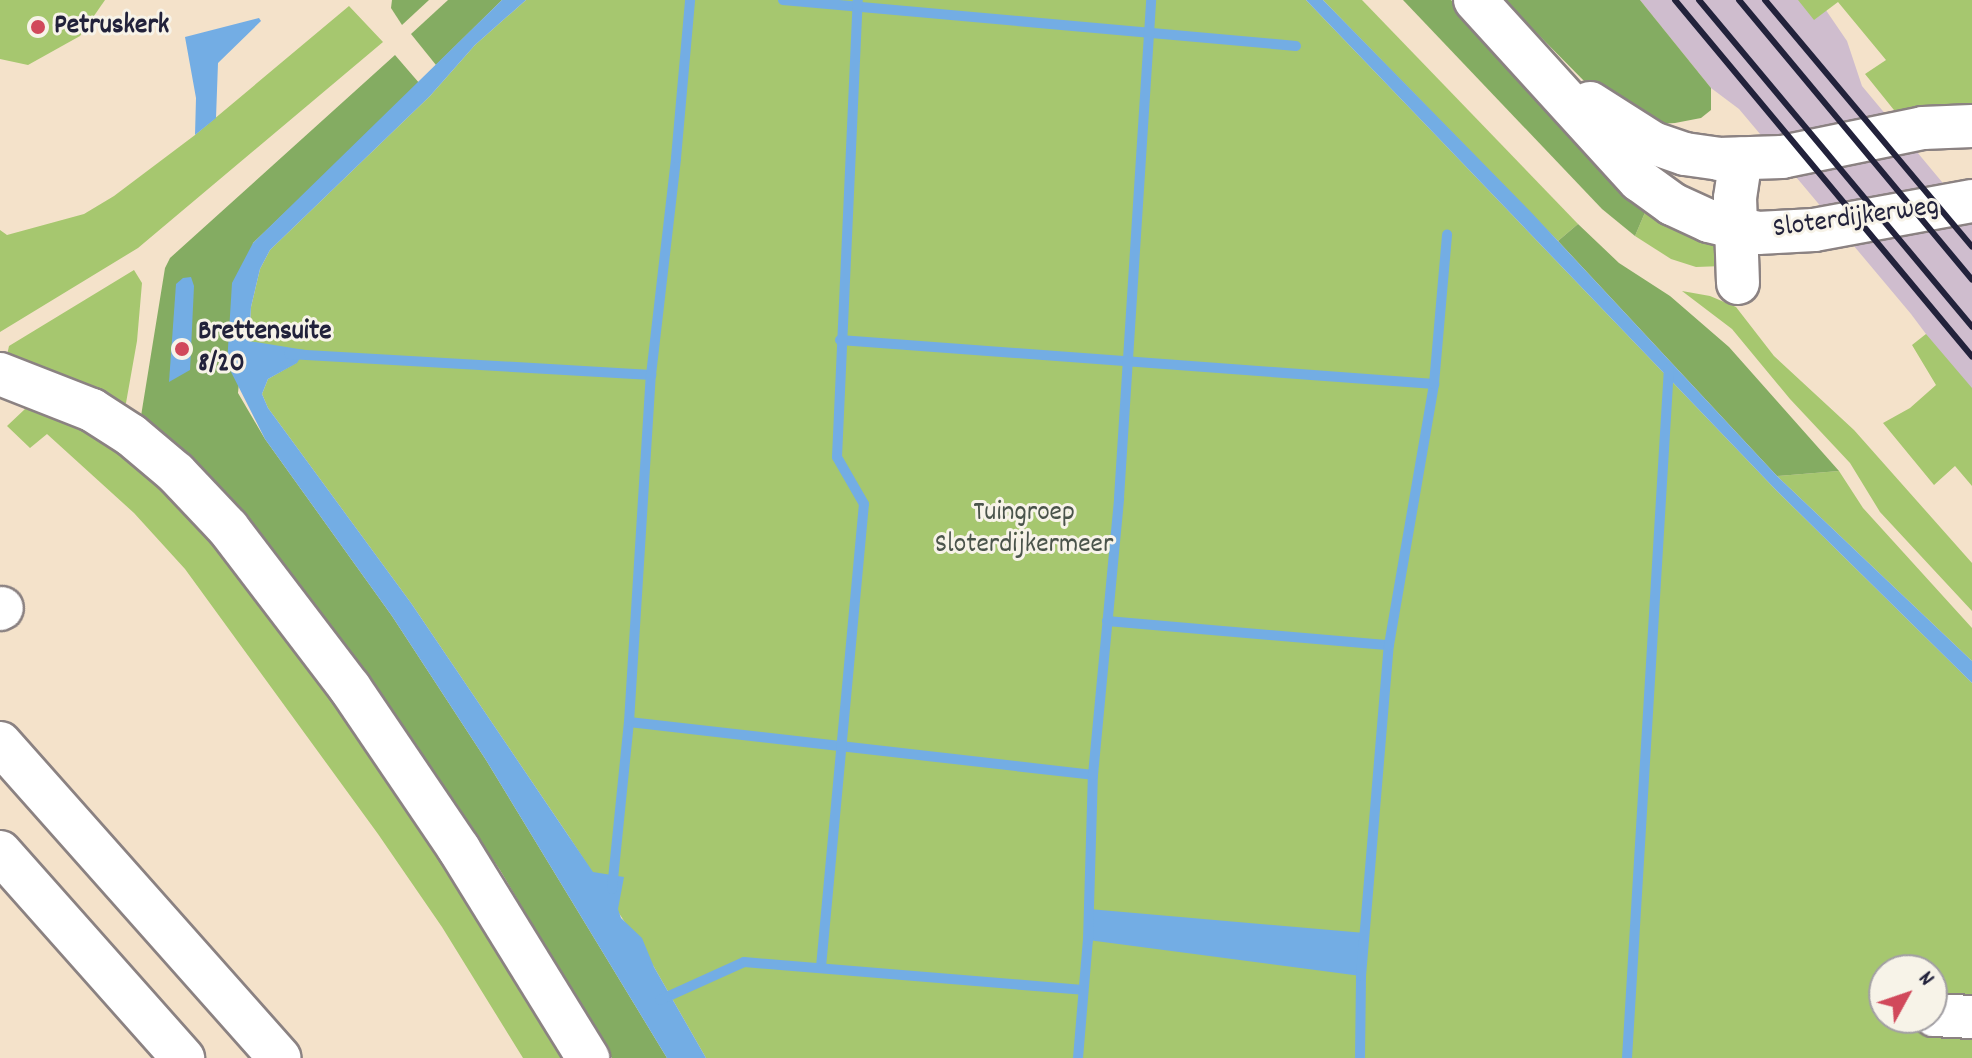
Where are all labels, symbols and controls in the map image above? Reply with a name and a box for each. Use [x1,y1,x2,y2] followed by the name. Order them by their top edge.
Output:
[54,10,169,44] place label: Petruskerk
[29,18,47,36] marker: Petruskerk
[1771,191,1941,247] street label: Sloterdijkerweg
[198,316,332,382] place label: Brettensuite 8/20
[173,340,191,358] marker: Brettensuite 8/20
[935,497,1113,563] park label: Tuingroep Sloterdijkermeer
[1868,954,1948,1034] north arrow
[1910,965,1941,994] text: N

